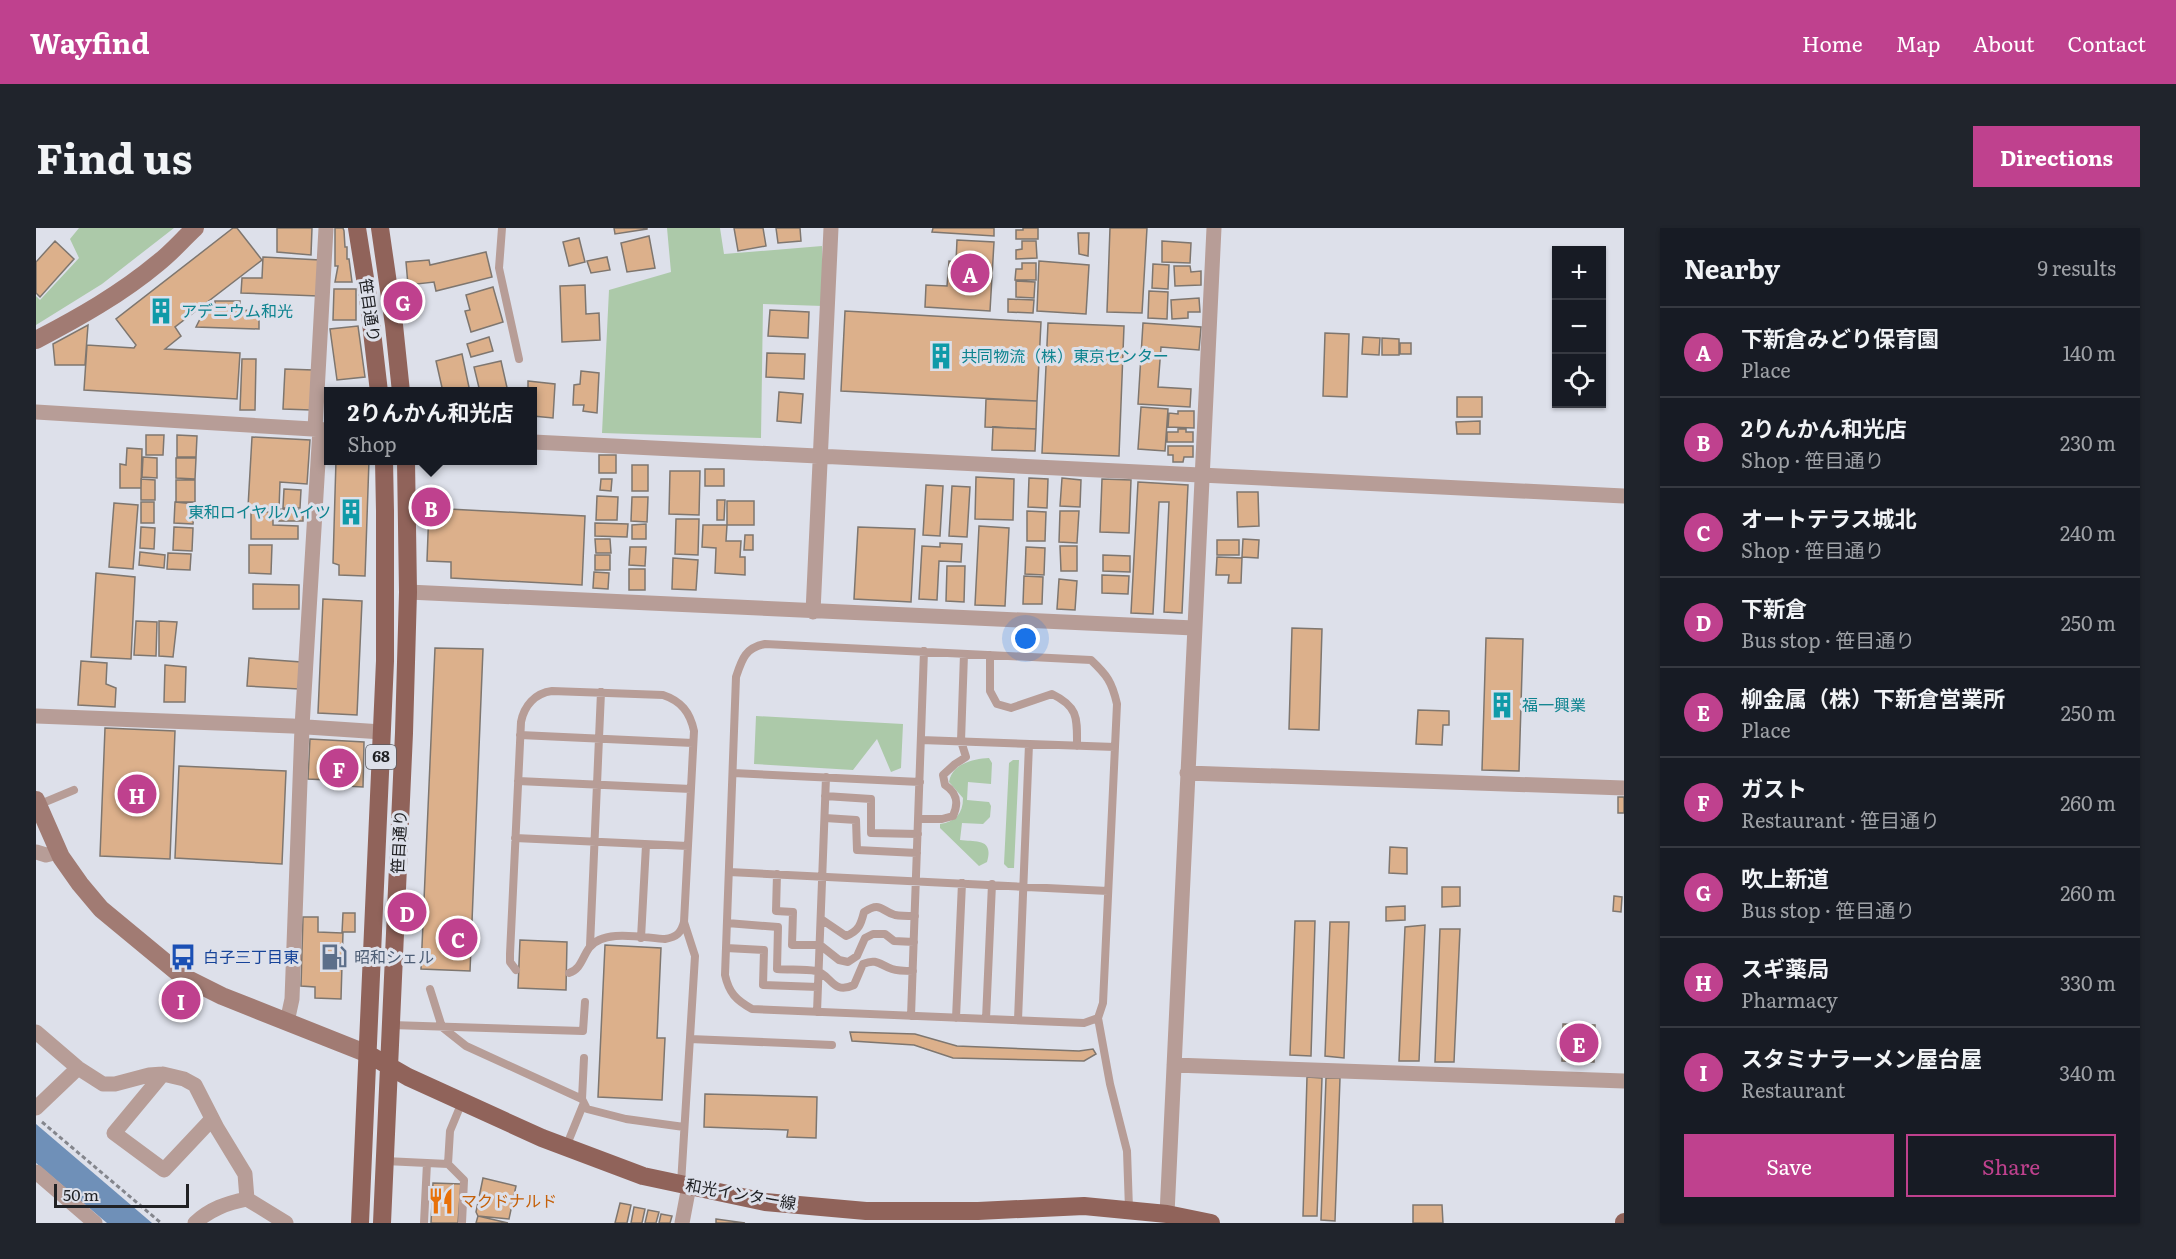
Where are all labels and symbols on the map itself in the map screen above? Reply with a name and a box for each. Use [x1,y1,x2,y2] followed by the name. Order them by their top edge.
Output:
[950,250,990,296] pin: A
[355,276,387,343] street label: 笹目通り
[384,278,422,324] pin: G
[146,296,176,326] building icon: アデニウム和光
[181,298,293,322] place label: アデニウム和光
[926,341,956,371] building icon: 共同物流（株）東京センター
[961,343,1169,367] place label: 共同物流（株）東京センター
[412,484,450,530] pin: B
[336,497,366,527] building icon: 東和ロイヤルハイツ
[188,499,331,523] place label: 東和ロイヤルハイツ
[1011,624,1040,653] your location
[1487,690,1517,720] building icon: 福一興業
[1522,692,1586,716] place label: 福一興業
[366,745,396,769] road number: 68
[320,746,358,790] pin: F
[118,772,156,816] pin: H
[384,809,412,875] street label: 笹目通り
[388,890,427,934] pin: D
[438,916,478,960] pin: C
[168,942,198,972] bus stop icon: 白子三丁目東
[319,942,349,972] fuel station icon: 昭和シェル
[203,944,299,968] place label: 白子三丁目東
[354,944,434,968] place label: 昭和シェル
[162,978,200,1022] pin: I
[1560,1020,1598,1066] pin: E
[684,1171,798,1215] street label: 和光インター線
[54,1181,189,1208] scale bar
[426,1186,456,1216] restaurant icon: マクドナルド
[461,1188,557,1212] place label: マクドナルド

